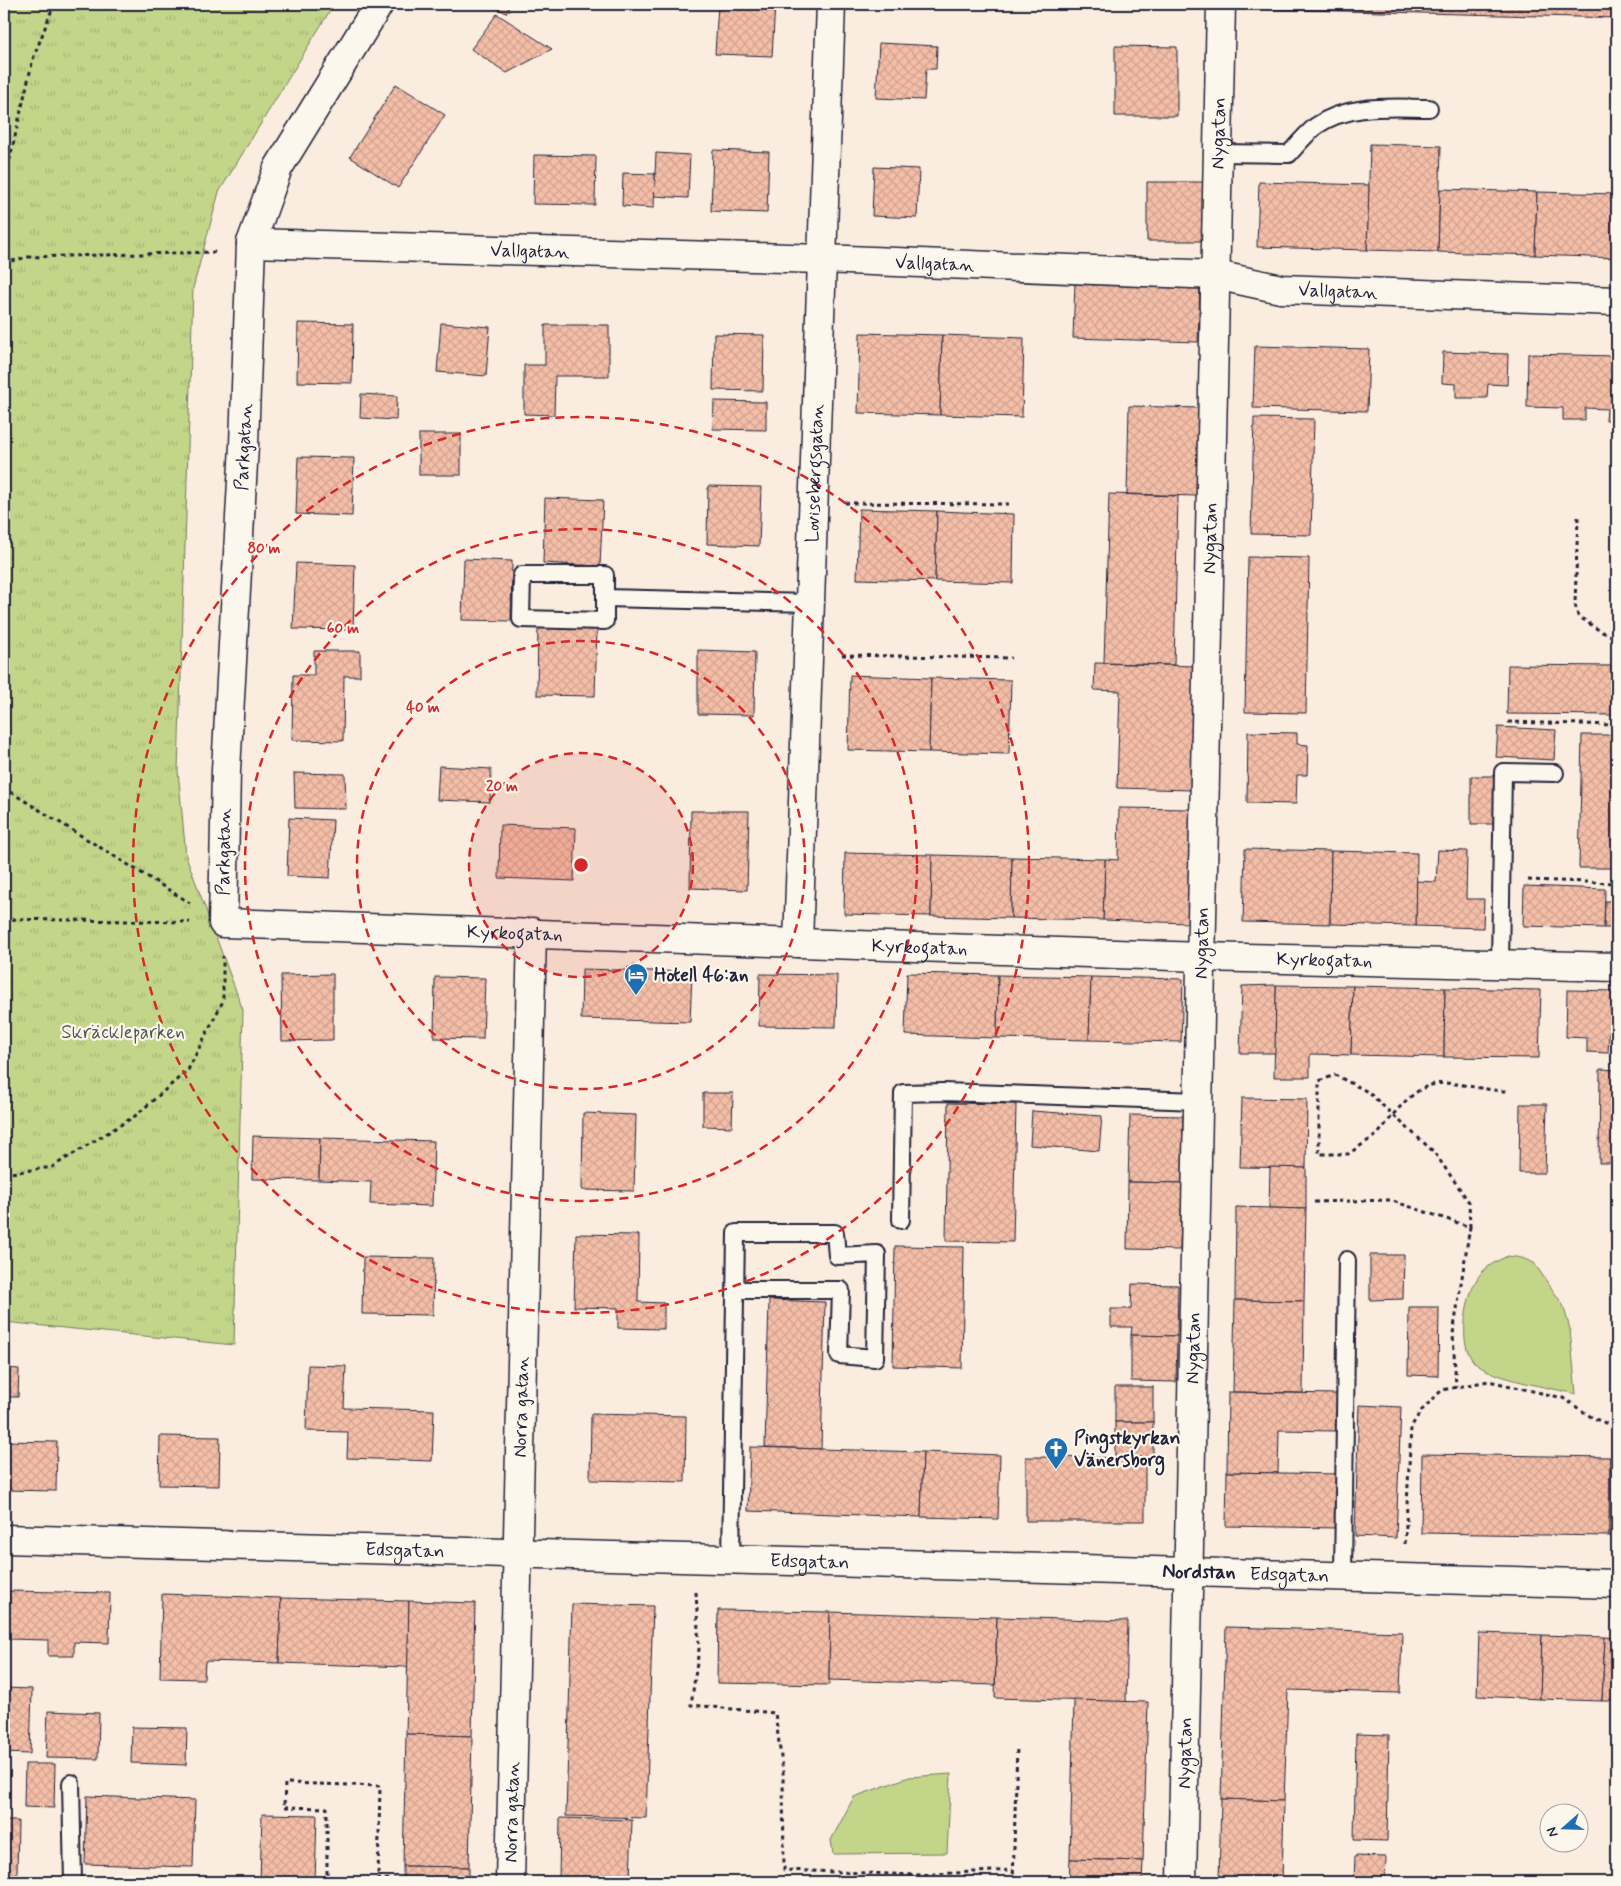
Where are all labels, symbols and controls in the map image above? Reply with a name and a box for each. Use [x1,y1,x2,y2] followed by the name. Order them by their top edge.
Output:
[1205,97,1233,170] street label: Nygatan
[490,237,570,264] street label: Vallgatan
[895,249,975,278] street label: Vallgatan
[1298,277,1378,305] street label: Vallgatan
[229,403,260,491] street label: Parkgatan
[800,403,830,543] street label: Lovisebergsgatan
[1197,502,1224,574] street label: Nygatan
[247,539,281,559] text: 80 m
[327,619,359,639] text: 60 m
[406,698,440,718] text: 40 m
[486,777,518,797] text: 20 m
[211,808,238,896] street label: Parkgatan
[572,856,590,874] centre of rings
[1188,907,1216,979] street label: Nygatan
[466,919,563,949] street label: Kyrkogatan
[871,933,968,963] street label: Kyrkogatan
[1276,946,1373,976] street label: Kyrkogatan
[623,962,649,996] hotel icon: Hotell 46:an
[654,963,749,988] place label: Hotell 46:an
[61,1020,185,1045] park label: Skräckleparken
[1180,1312,1208,1384] street label: Nygatan
[507,1356,535,1458] street label: Norra gatan
[1074,1426,1180,1476] place label: Pingstkyrkan Vänersborg
[1043,1436,1069,1470] church icon: Pingstkyrkan Vänersborg
[365,1537,445,1565] street label: Edsgatan
[770,1548,850,1576] street label: Edsgatan
[1162,1559,1236,1586] district label: Nordstan
[1249,1561,1330,1589] street label: Edsgatan
[1171,1717,1199,1789] street label: Nygatan
[498,1761,525,1863] street label: Norra gatan
[1538,1804,1588,1854] north arrow
[1543,1825,1563,1840] text: N

